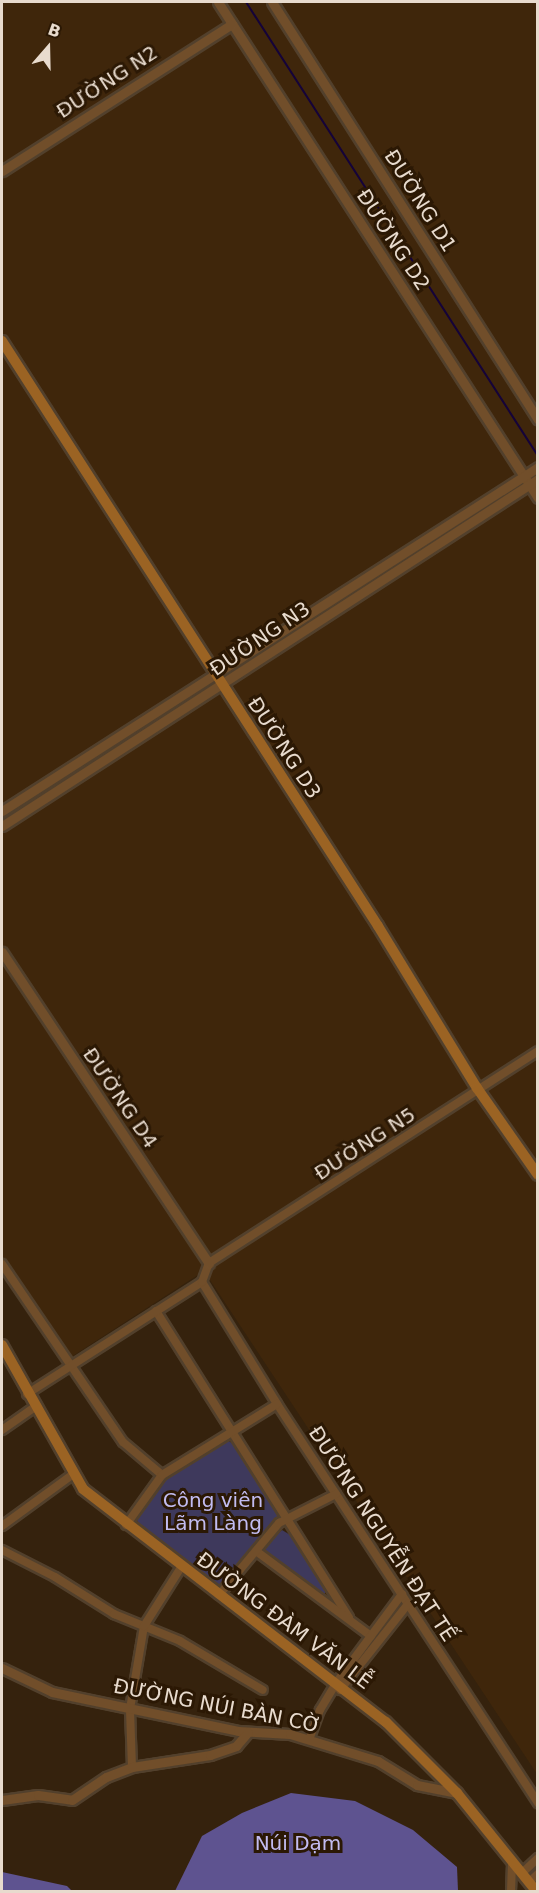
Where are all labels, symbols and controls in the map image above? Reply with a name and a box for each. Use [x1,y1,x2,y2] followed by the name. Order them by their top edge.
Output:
[18,18,78,78] north arrow
[45,20,63,42] text: B
[52,41,162,123] street label: ĐƯỜNG N2
[379,146,461,256] street label: ĐƯỜNG D1
[351,185,435,295] street label: ĐƯỜNG D2
[205,597,315,681] street label: ĐƯỜNG N3
[242,693,326,803] street label: ĐƯỜNG D3
[78,1043,162,1153] street label: ĐƯỜNG D4
[310,1103,420,1185] street label: ĐƯỜNG N5
[303,1422,461,1646] street label: ĐƯỜNG NGUYỄN ĐẠT TẾ
[163,1489,263,1536] park label: Công viên Lãm Làng
[192,1547,376,1695] street label: ĐƯỜNG ĐÀM VĂN LỄ
[111,1674,323,1738] street label: ĐƯỜNG NÚI BÀN CỜ
[255,1831,341,1855] park label: Núi Dạm

